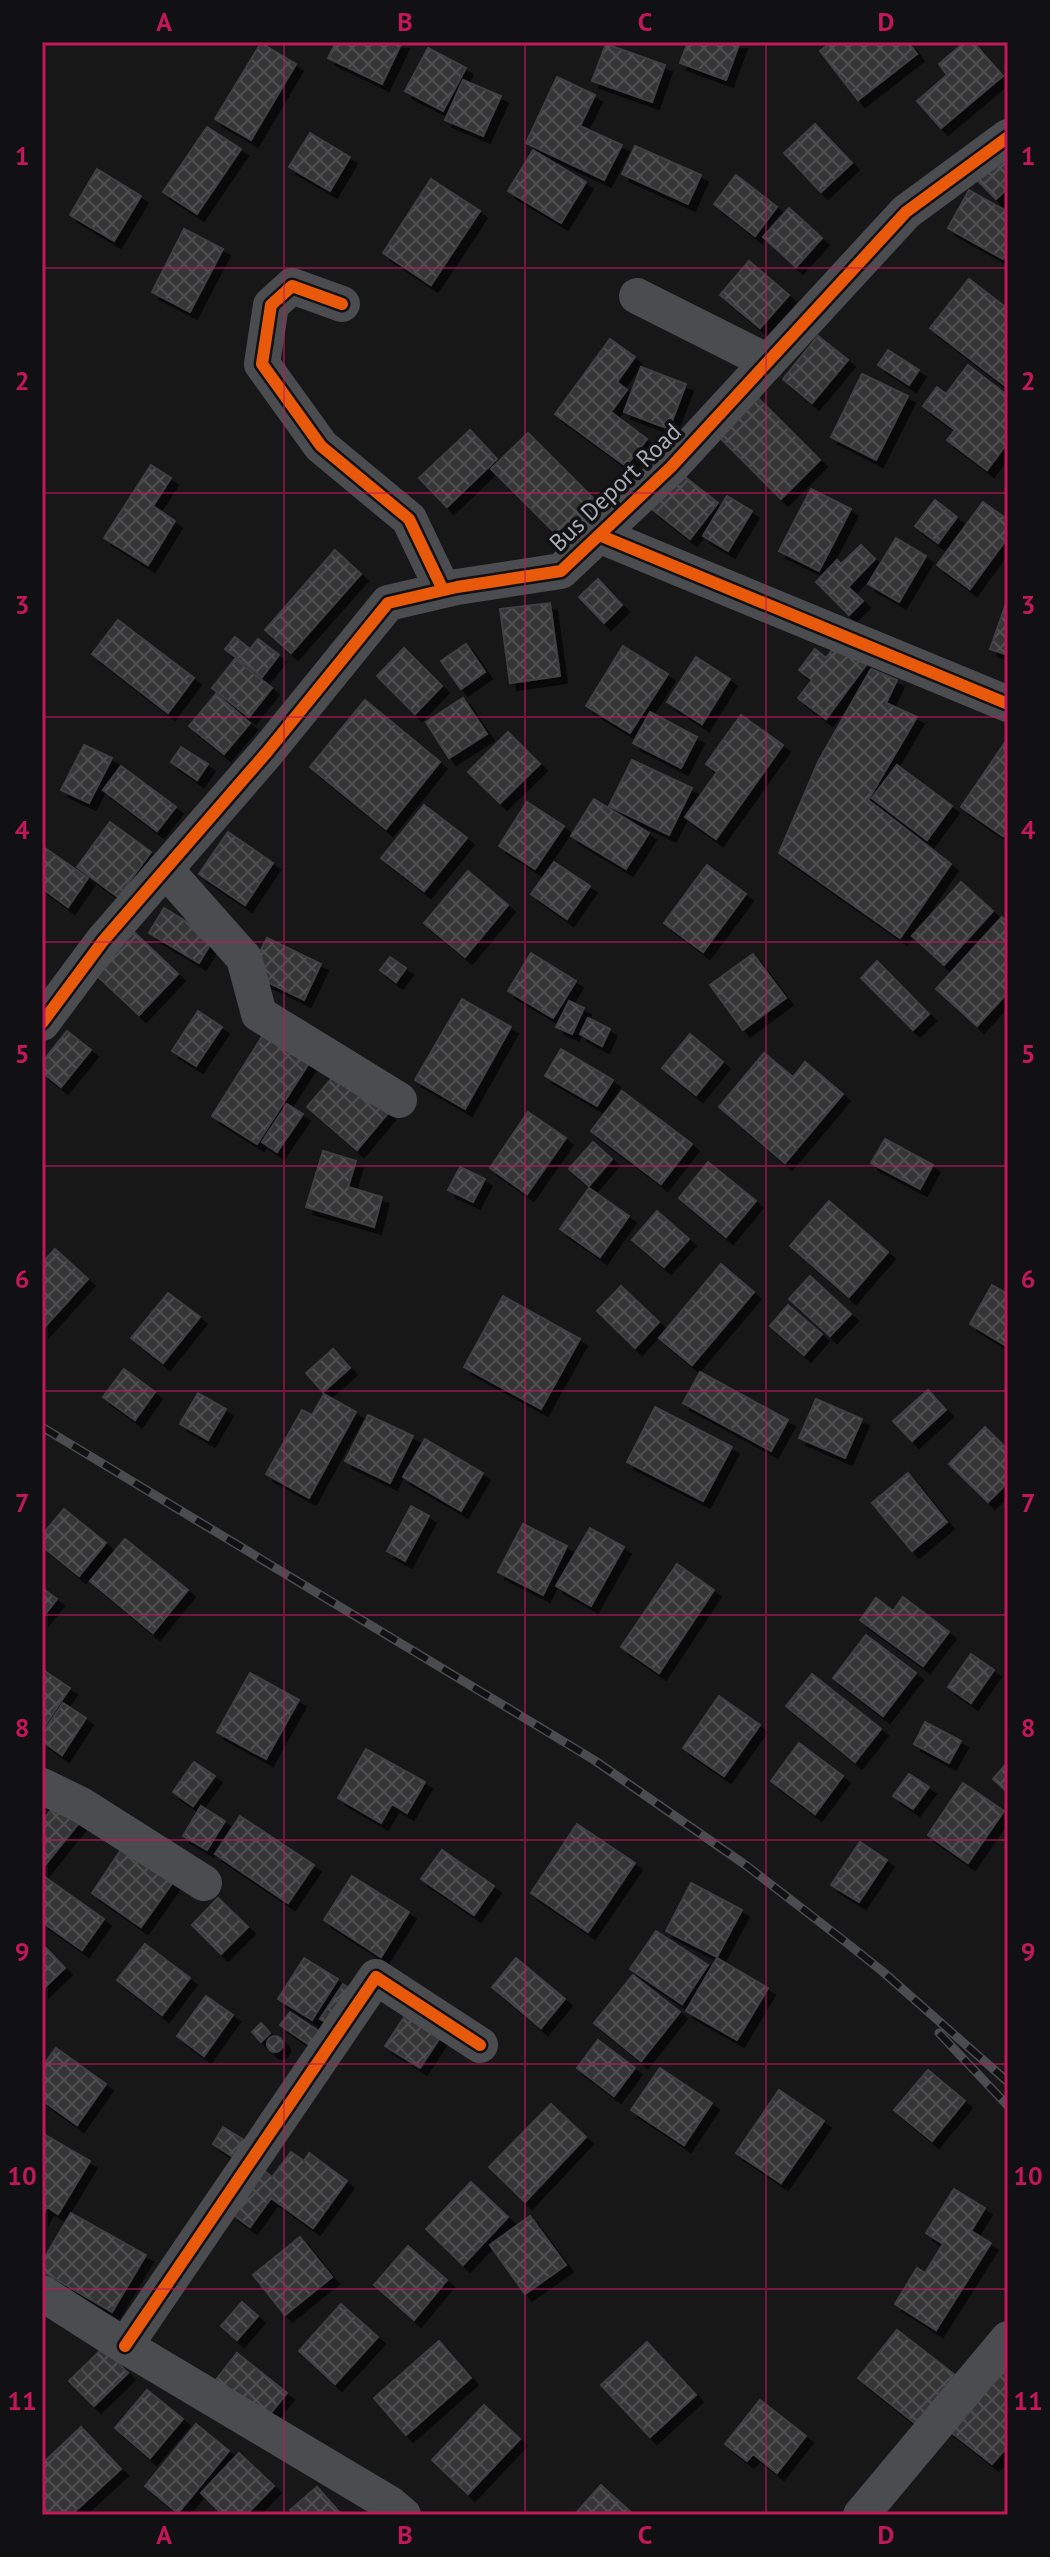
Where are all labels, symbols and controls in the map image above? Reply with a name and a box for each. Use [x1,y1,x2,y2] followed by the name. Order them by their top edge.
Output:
[156,5,172,38] text: A
[397,5,413,38] text: B
[638,5,652,38] text: C
[878,5,894,38] text: D
[15,139,29,172] text: 1
[1021,139,1035,172] text: 1
[15,364,29,397] text: 2
[1021,364,1035,397] text: 2
[543,416,687,558] street label: Bus Deport Road
[15,588,29,621] text: 3
[1021,588,1035,621] text: 3
[15,813,30,846] text: 4
[1021,813,1036,846] text: 4
[15,1037,29,1070] text: 5
[1021,1037,1035,1070] text: 5
[15,1262,29,1295] text: 6
[1021,1262,1035,1295] text: 6
[15,1486,29,1519] text: 7
[1021,1486,1035,1519] text: 7
[15,1711,29,1744] text: 8
[1021,1711,1035,1744] text: 8
[15,1935,29,1968] text: 9
[1021,1935,1035,1968] text: 9
[7,2159,37,2192] text: 10
[1013,2159,1043,2192] text: 10
[7,2384,37,2417] text: 11
[1013,2384,1043,2417] text: 11
[156,2518,172,2551] text: A
[397,2518,413,2551] text: B
[638,2518,652,2551] text: C
[878,2518,894,2551] text: D

